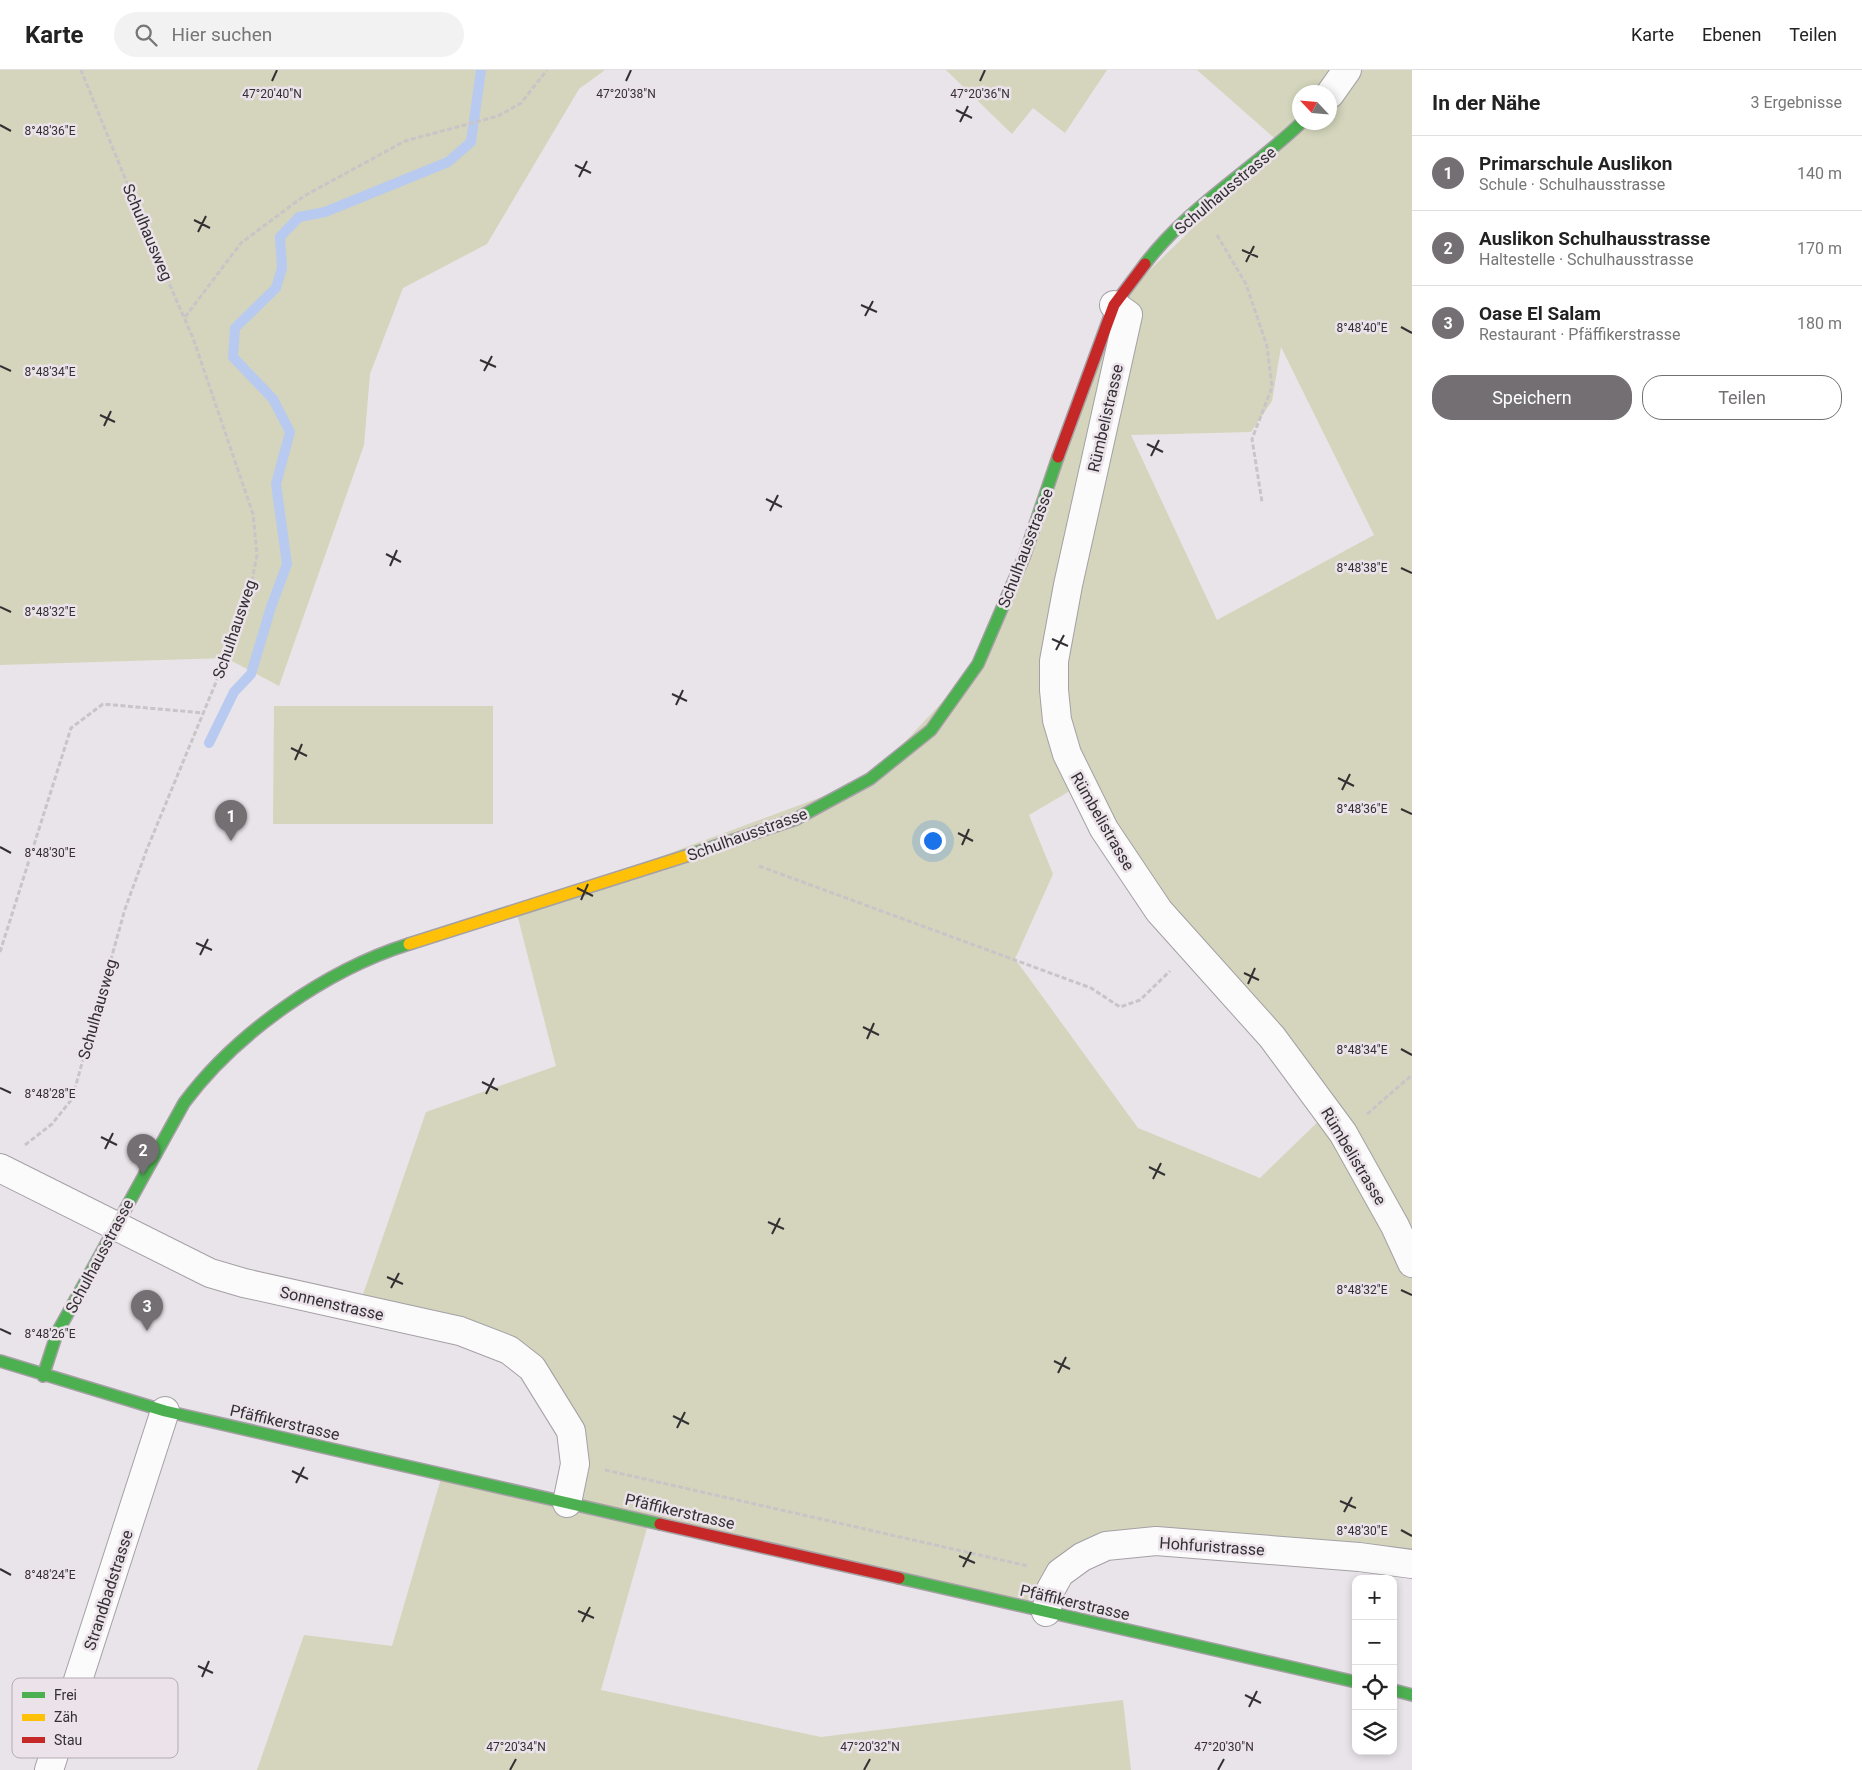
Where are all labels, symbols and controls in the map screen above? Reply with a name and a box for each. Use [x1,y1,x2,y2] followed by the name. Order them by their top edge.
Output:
[114,12,464,57] search box
[25,21,84,49] text: Karte
[132,21,160,49] icon: search
[172,23,272,46] text: Hier suchen
[1631,24,1674,45] text: Karte
[1702,24,1761,45] text: Ebenen
[1789,24,1837,45] text: Teilen
[1292,85,1337,130] north arrow
[242,87,302,101] text: 47°20'40"N
[596,87,656,101] text: 47°20'38"N
[950,87,1010,101] text: 47°20'36"N
[1432,91,1540,115] text: In der Nähe
[1750,93,1842,112] text: 3 Ergebnisse
[25,124,76,138] text: 8°48'36"E
[1171,143,1280,238] street label: Schulhausstrasse
[1479,152,1672,175] text: Primarschule Auslikon
[1443,164,1453,183] text: 1
[1797,164,1842,183] text: 140 m
[1479,175,1665,194] text: Schule · Schulhausstrasse
[119,181,177,284] street label: Schulhausweg
[1479,227,1710,250] text: Auslikon Schulhausstrasse
[1443,239,1453,258] text: 2
[1797,239,1842,258] text: 170 m
[1479,250,1693,269] text: Haltestelle · Schulhausstrasse
[1479,302,1601,325] text: Oase El Salam
[1443,314,1453,333] text: 3
[1797,314,1842,333] text: 180 m
[1337,321,1388,335] text: 8°48'40"E
[1479,325,1681,344] text: Restaurant · Pfäffikerstrasse
[1084,362,1127,474] street label: Rümbelistrasse
[25,365,76,379] text: 8°48'34"E
[1432,375,1632,420] button: Speichern
[1642,375,1842,420] button: Teilen
[994,486,1057,611] street label: Schulhausstrasse
[1337,561,1388,575] text: 8°48'38"E
[209,577,260,681] street label: Schulhausweg
[25,605,76,619] text: 8°48'32"E
[1067,769,1138,874] street label: Rümbelistrasse
[215,800,247,841] pin: 1
[1337,802,1388,816] text: 8°48'36"E
[685,804,810,865] street label: Schulhausstrasse
[920,828,946,854] your location
[25,846,76,860] text: 8°48'30"E
[74,957,121,1061] street label: Schulhausweg
[1337,1043,1388,1057] text: 8°48'34"E
[25,1087,76,1101] text: 8°48'28"E
[1317,1104,1390,1208] street label: Rümbelistrasse
[127,1134,159,1175] pin: 2
[61,1196,137,1316] street label: Schulhausstrasse
[278,1282,386,1325] street label: Sonnenstrasse
[1337,1283,1388,1297] text: 8°48'32"E
[131,1290,163,1331] pin: 3
[25,1327,76,1341] text: 8°48'26"E
[228,1401,342,1444] street label: Pfäffikerstrasse
[623,1490,737,1533] street label: Pfäffikerstrasse
[1337,1524,1388,1538] text: 8°48'30"E
[80,1528,137,1653] street label: Strandbadstrasse
[1159,1533,1265,1560] street label: Hohfuristrasse
[25,1568,76,1582] text: 8°48'24"E
[1352,1575,1397,1755] map controls
[1352,1575,1397,1620] button: +
[1018,1581,1132,1624] street label: Pfäffikerstrasse
[1352,1620,1397,1665] button: −
[1352,1665,1397,1710] button: locate
[12,1678,178,1758] legend
[54,1687,77,1703] text: Frei
[54,1709,78,1725] text: Zäh
[1352,1710,1397,1755] button: layers
[54,1732,82,1748] text: Stau
[486,1740,546,1754] text: 47°20'34"N
[840,1740,900,1754] text: 47°20'32"N
[1194,1740,1254,1754] text: 47°20'30"N

